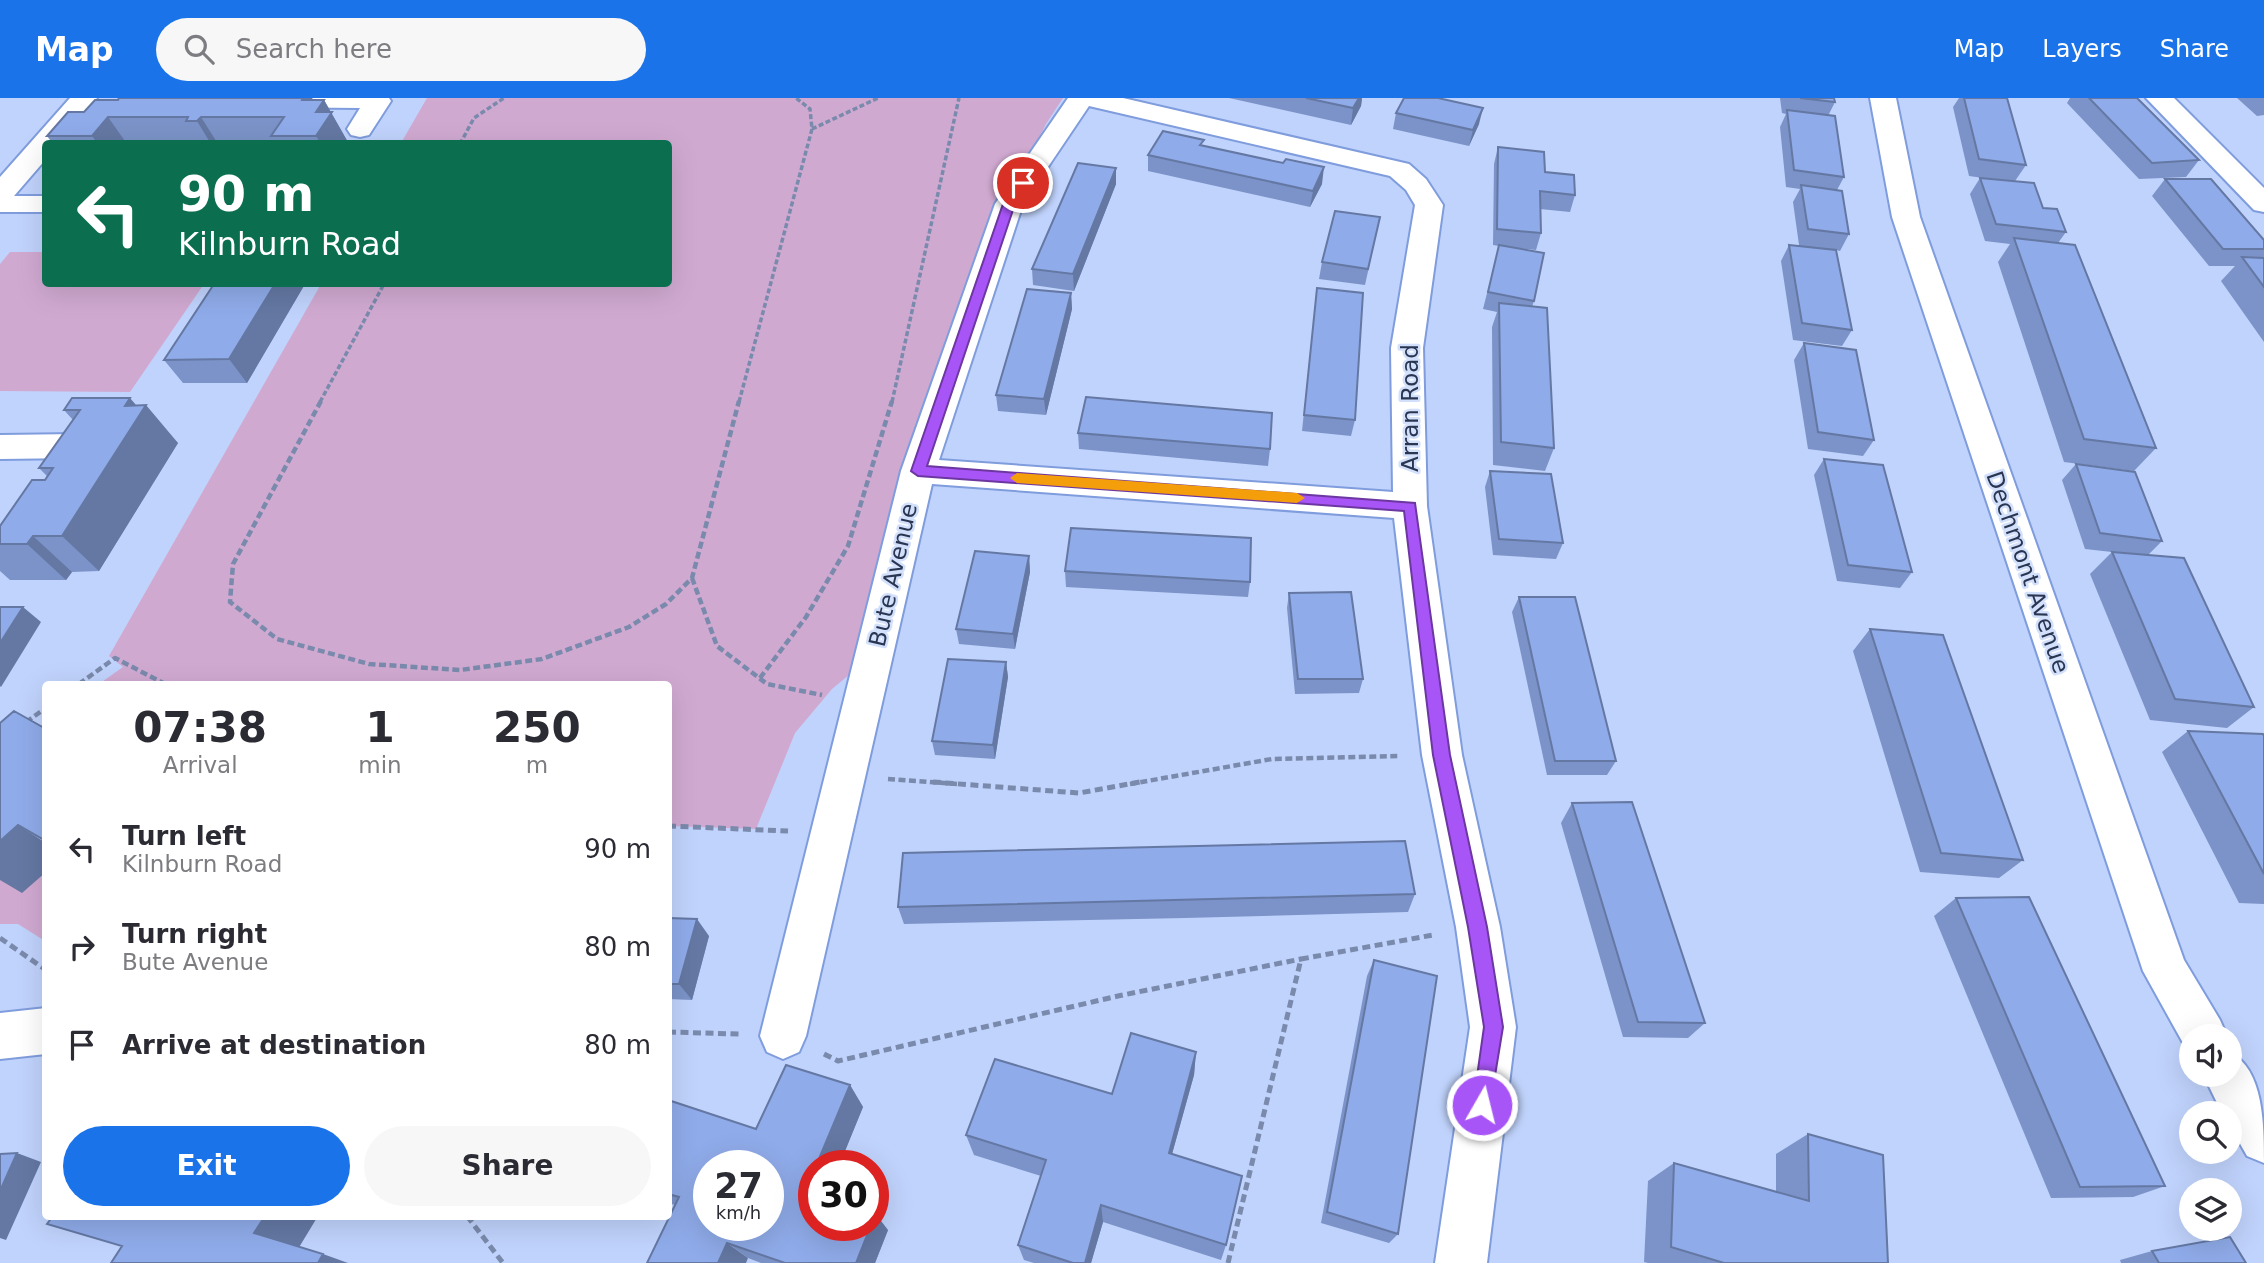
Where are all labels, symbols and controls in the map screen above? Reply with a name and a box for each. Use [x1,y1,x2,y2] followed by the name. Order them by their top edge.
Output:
[156,18,646,81] search box
[35,30,114,69] text: Map
[180,30,218,68] icon: search
[236,34,392,64] text: Search here
[1954,35,2004,63] text: Map
[2042,35,2122,63] text: Layers
[2160,35,2229,63] text: Share
[993,153,1053,213] pin
[1004,164,1042,202] icon: arrive
[178,166,314,223] text: 90 m
[63,168,154,259] icon: left
[178,225,401,263] text: Kilnburn Road
[1397,344,1423,472] street label: Arran Road
[1981,468,2075,676] street label: Dechmont Avenue
[864,501,922,649] street label: Bute Avenue
[133,703,267,752] text: 07:38
[365,703,395,752] text: 1
[493,703,581,752] text: 250
[163,752,238,778] text: Arrival
[358,752,402,778] text: min
[526,752,548,778] text: m
[122,821,246,851] text: Turn left
[63,830,101,868] icon: left
[584,834,651,864] text: 90 m
[122,851,282,877] text: Kilnburn Road
[122,919,267,949] text: Turn right
[63,928,101,966] icon: right
[584,932,651,962] text: 80 m
[122,949,268,975] text: Bute Avenue
[2179,1024,2242,1241] map controls
[2179,1024,2242,1087] button: sound
[63,1026,101,1064] icon: arrive
[122,1030,426,1060] text: Arrive at destination
[584,1030,651,1060] text: 80 m
[1445,1068,1519,1142] position arrow
[2179,1101,2242,1164] button: search
[63,1126,350,1206] button: Exit
[364,1126,651,1206] button: Share
[798,1150,889,1241] speed limit sign: 30
[714,1166,763,1206] text: 27
[2179,1178,2242,1241] button: layers
[716,1202,761,1223] text: km/h

